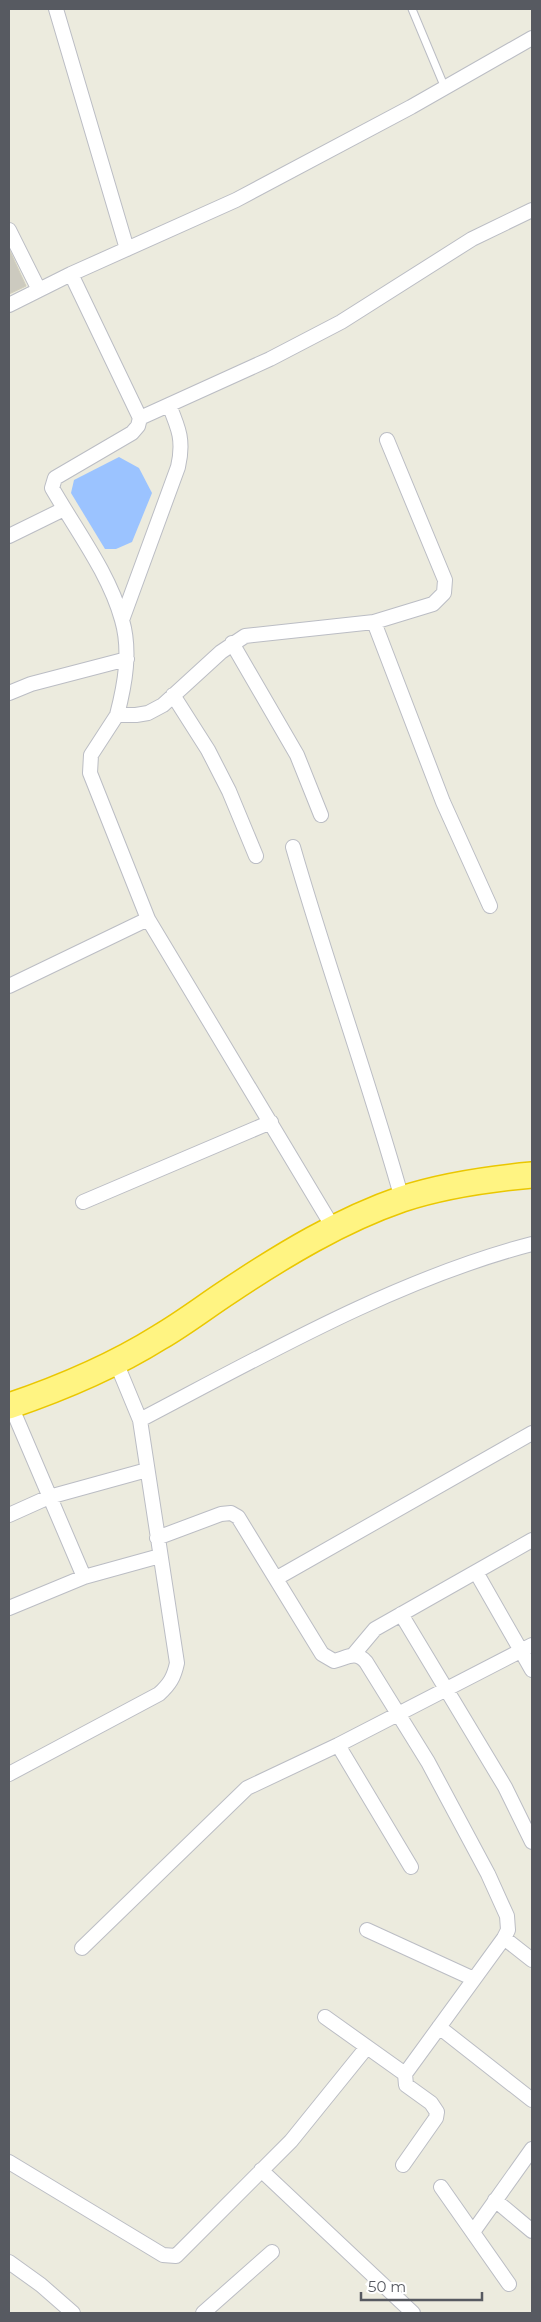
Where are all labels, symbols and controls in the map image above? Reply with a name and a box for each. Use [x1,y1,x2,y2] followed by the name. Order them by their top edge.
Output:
[361,2270,482,2302] scale bar
[368,2277,406,2296] text: 50 m

